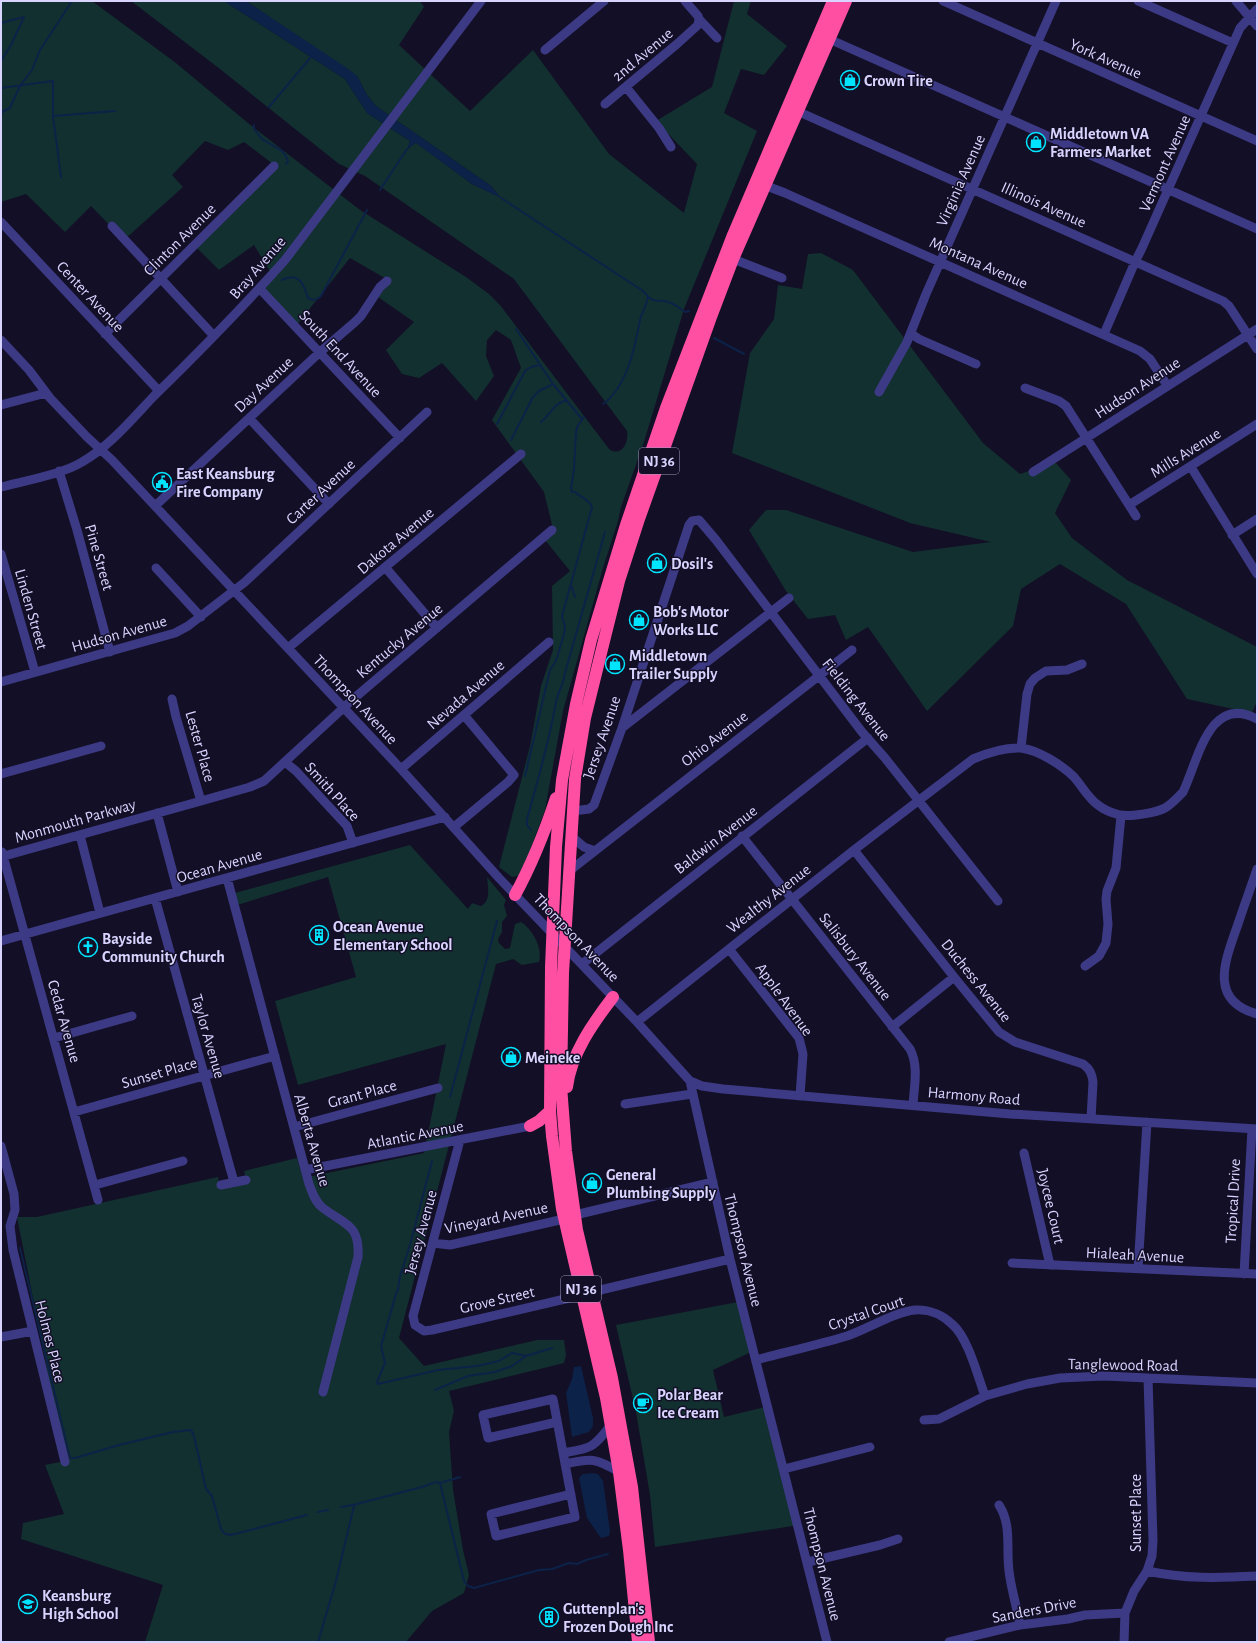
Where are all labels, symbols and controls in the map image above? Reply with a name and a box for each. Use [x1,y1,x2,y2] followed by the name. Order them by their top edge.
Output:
[609,25,676,84] street label: 2nd Avenue
[1067,36,1144,82] street label: York Avenue
[839,69,861,91] shop icon: Crown Tire
[864,73,933,89] place label: Crown Tire
[1136,113,1193,214] street label: Vermont Avenue
[1050,126,1151,160] place label: Middletown VA Farmers Market
[1025,131,1047,153] shop icon: Middletown VA Farmers Market
[934,132,988,229] street label: Virginia Avenue
[999,179,1089,231] street label: Illinois Avenue
[141,201,219,279] street label: Clinton Avenue
[227,233,290,303] street label: Bray Avenue
[927,234,1030,292] street label: Montana Avenue
[54,258,127,335] street label: Center Avenue
[296,307,385,400] street label: South End Avenue
[231,354,297,416] street label: Day Avenue
[1092,354,1183,421] street label: Hudson Avenue
[1148,425,1224,481] street label: Mills Avenue
[639,448,679,474] road number: NJ 36
[283,456,358,527] street label: Carter Avenue
[176,466,275,501] place label: East Keansburg Fire Company
[151,471,173,493] public building icon: East Keansburg Fire Company
[354,504,437,577] street label: Dakota Avenue
[82,522,116,592] street label: Pine Street
[646,552,668,574] shop icon: Dosil's
[671,556,713,572] place label: Dosil's
[12,567,50,651] street label: Linden Street
[354,600,446,682] street label: Kentucky Avenue
[653,604,729,638] place label: Bob's Motor Works LLC
[628,609,650,631] shop icon: Bob's Motor Works LLC
[70,613,169,655] street label: Hudson Avenue
[629,648,718,683] place label: Middletown Trailer Supply
[310,652,401,747] street label: Thompson Avenue
[604,653,626,675] shop icon: Middletown Trailer Supply
[819,655,893,744] street label: Fielding Avenue
[424,657,507,733] street label: Nevada Avenue
[580,694,625,781] street label: Jersey Avenue
[678,708,751,770] street label: Ohio Avenue
[182,709,218,784] street label: Lester Place
[302,759,363,824] street label: Smith Place
[13,796,138,847] street label: Monmouth Parkway
[671,803,760,877] street label: Baldwin Avenue
[175,846,264,886] street label: Ocean Avenue
[724,861,814,937] street label: Wealthy Avenue
[530,890,622,985] street label: Thompson Avenue
[815,910,894,1004] street label: Salisbury Avenue
[333,919,453,954] place label: Ocean Avenue Elementary School
[308,924,330,946] building icon: Ocean Avenue Elementary School
[102,931,225,966] place label: Bayside Community Church
[77,936,99,958] church icon: Bayside Community Church
[938,936,1014,1025] street label: Duchess Avenue
[752,960,816,1039] street label: Apple Avenue
[45,978,83,1065] street label: Cedar Avenue
[187,992,228,1081] street label: Taylor Avenue
[500,1046,522,1068] shop icon: Meineke
[525,1050,581,1066] place label: Meineke
[120,1055,199,1091] street label: Sunset Place
[326,1077,398,1111] street label: Grant Place
[927,1084,1021,1109] street label: Harmony Road
[291,1092,333,1189] street label: Alberta Avenue
[366,1118,465,1152] street label: Atlantic Avenue
[1223,1158,1243,1244] street label: Tropical Drive
[606,1167,717,1202] place label: General Plumbing Supply
[1034,1167,1067,1246] street label: Joycee Court
[581,1172,603,1194] shop icon: General Plumbing Supply
[402,1188,441,1276] street label: Jersey Avenue
[721,1192,765,1308] street label: Thompson Avenue
[443,1199,549,1238] street label: Vineyard Avenue
[1085,1244,1185,1266] street label: Hialeah Avenue
[561,1276,601,1302] road number: NJ 36
[458,1284,536,1316] street label: Grove Street
[826,1292,907,1334] street label: Crystal Court
[32,1298,68,1384] street label: Holmes Place
[1068,1356,1178,1374] street label: Tanglewood Road
[657,1387,723,1421] place label: Polar Bear Ice Cream
[632,1392,654,1414] cafe icon: Polar Bear Ice Cream
[1128,1474,1144,1552] street label: Sunset Place
[800,1506,844,1622] street label: Thompson Avenue
[42,1588,119,1622] place label: Keansburg High School
[17,1593,39,1615] school or university icon: Keansburg High School
[991,1594,1078,1626] street label: Sanders Drive
[563,1601,673,1635] place label: Guttenplan's Frozen Dough Inc
[538,1606,560,1628] building icon: Guttenplan's Frozen Dough Inc

